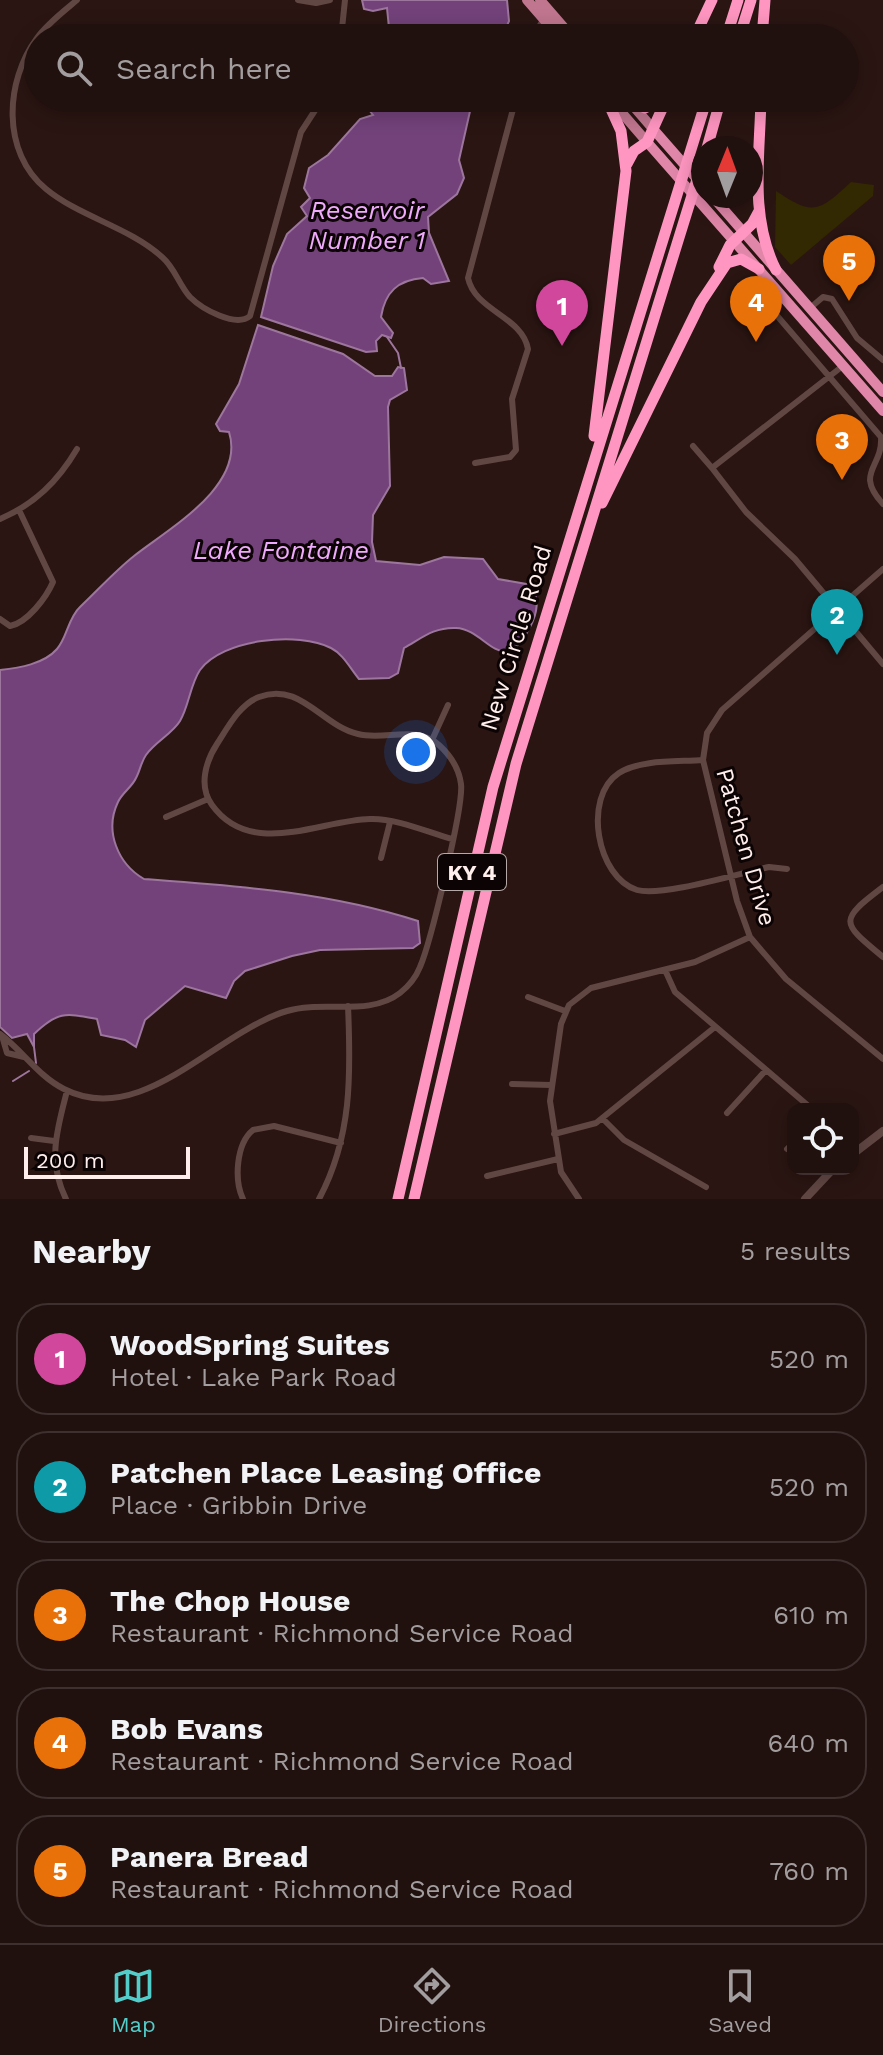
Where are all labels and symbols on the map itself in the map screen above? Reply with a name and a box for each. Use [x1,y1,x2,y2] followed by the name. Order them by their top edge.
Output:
[691,136,763,208] north arrow
[309,195,426,255] water label: Reservoir Number 1
[823,235,875,301] pin: 5
[730,276,782,342] pin: 4
[536,280,588,346] pin: 1
[816,414,868,480] pin: 3
[193,535,369,565] water label: Lake Fontaine
[474,542,558,734] street label: New Circle Road
[811,589,863,655] pin: 2
[396,732,436,772] your location
[710,765,782,929] street label: Patchen Drive
[438,854,506,890] road number: KY 4
[24,1143,190,1179] scale bar

